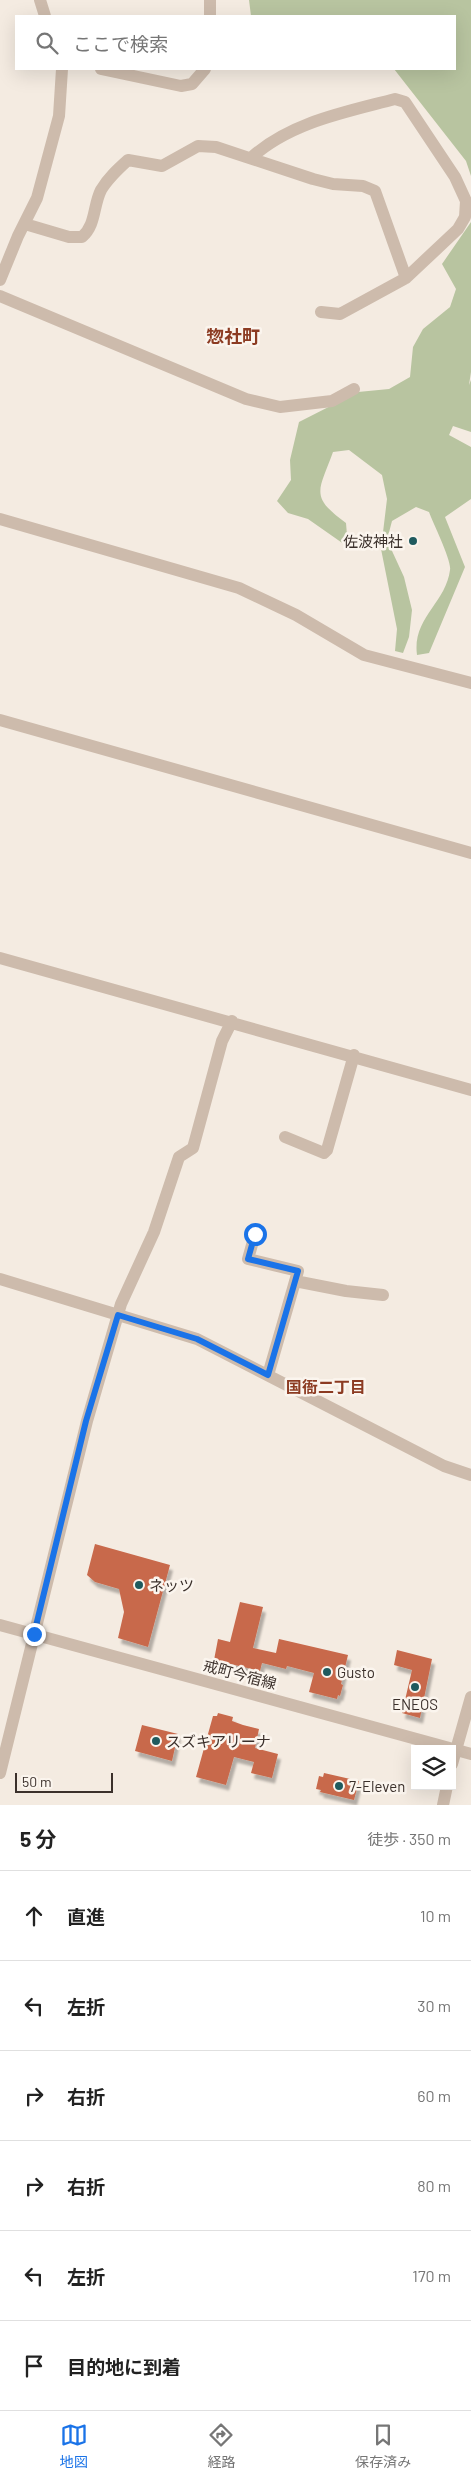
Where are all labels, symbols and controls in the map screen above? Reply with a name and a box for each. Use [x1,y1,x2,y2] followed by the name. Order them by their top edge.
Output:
[15,15,456,70] search box
[33,29,61,57] icon: search
[73,32,168,55] text: ここで検索
[206,325,260,347] district label: 惣社町
[343,532,403,550] place label: 佐波神社
[407,535,419,547] marker: 佐波神社
[244,1223,267,1246] route start
[286,1377,366,1396] district label: 国衙二丁目
[149,1576,194,1594] place label: ネッツ
[133,1579,145,1591] marker: ネッツ
[23,1623,46,1646] route end
[201,1656,279,1692] street label: 戒町今宿線
[337,1663,375,1681] place label: Gusto
[321,1666,333,1678] marker: Gusto
[409,1681,421,1693] marker: ENEOS
[392,1695,438,1713] place label: ENEOS
[166,1732,271,1750] place label: スズキアリーナ
[150,1735,162,1747] marker: スズキアリーナ
[411,1745,456,1790] map controls
[411,1745,456,1790] button: layers
[15,1770,112,1793] scale bar
[22,1773,51,1790] text: 50 m
[349,1777,405,1795] place label: 7-Eleven
[333,1780,345,1792] marker: 7-Eleven
[20,1826,57,1851] text: 5 分
[367,1829,451,1848] text: 徒歩 · 350 m
[20,1902,48,1930] icon: ahead
[67,1905,105,1928] text: 直進
[420,1906,451,1925] text: 10 m
[20,1992,48,2020] icon: left
[67,1995,105,2018] text: 左折
[417,1996,451,2015] text: 30 m
[20,2082,48,2110] icon: right
[67,2085,105,2108] text: 右折
[417,2086,451,2105] text: 60 m
[20,2172,48,2200] icon: right
[67,2175,105,2198] text: 右折
[417,2176,451,2195] text: 80 m
[20,2262,48,2290] icon: left
[67,2265,105,2288] text: 左折
[412,2266,451,2285] text: 170 m
[20,2352,48,2380] icon: arrive
[67,2355,181,2378] text: 目的地に到着
[60,2421,88,2471] tab: 地図
[207,2421,235,2471] tab: 経路
[355,2421,411,2471] tab: 保存済み

